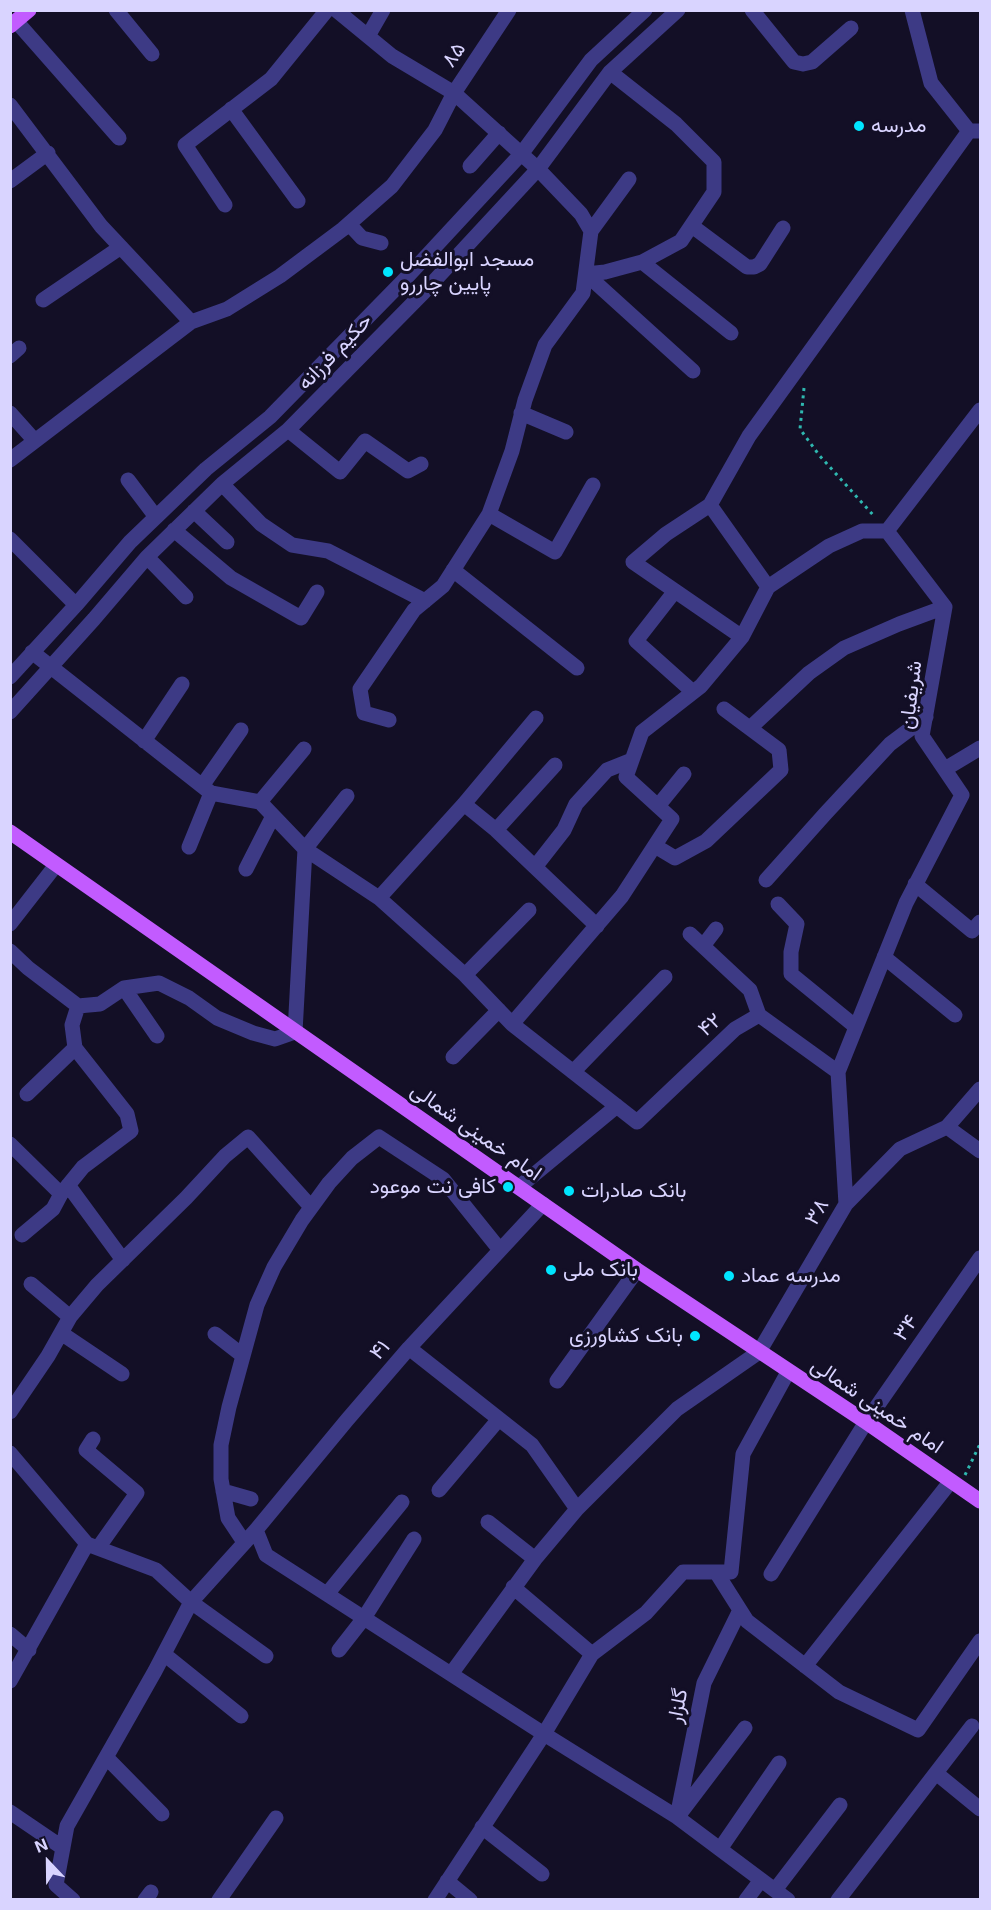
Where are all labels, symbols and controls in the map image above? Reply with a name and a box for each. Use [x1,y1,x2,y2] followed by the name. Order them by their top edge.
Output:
[437,38,471,72] street label: ۸۵
[871,113,926,139] place label: مدرسه
[852,119,866,133] marker: مدرسه
[400,247,534,297] place label: مسجد ابوالفضل پایین چاررو
[381,265,395,279] marker: مسجد ابوالفضل پایین چاررو
[292,309,378,395] street label: حکیم فرزانه
[894,659,928,731] street label: شریفیان
[693,1008,727,1042] street label: ۴۲
[406,1077,546,1187] street label: امام خمینی شمالی
[370,1174,496,1200] place label: کافی نت موعود
[581,1178,686,1204] place label: بانک صادرات
[501,1180,515,1194] marker: کافی نت موعود
[562,1184,576,1198] marker: بانک صادرات
[799,1194,835,1230] street label: ۳۸
[563,1257,638,1283] place label: بانک ملی
[544,1263,558,1277] marker: بانک ملی
[741,1263,841,1289] place label: مدرسه عماد
[722,1269,736,1283] marker: مدرسه عماد
[888,1310,924,1346] street label: ۳۴
[569,1323,683,1349] place label: بانک کشاورزی
[688,1329,702,1343] marker: بانک کشاورزی
[365,1335,395,1365] street label: ۴۱
[806,1352,948,1460] street label: امام خمینی شمالی
[662,1687,694,1725] street label: گلزار
[18,1832,78,1892] north arrow
[32,1834,51,1857] text: N

